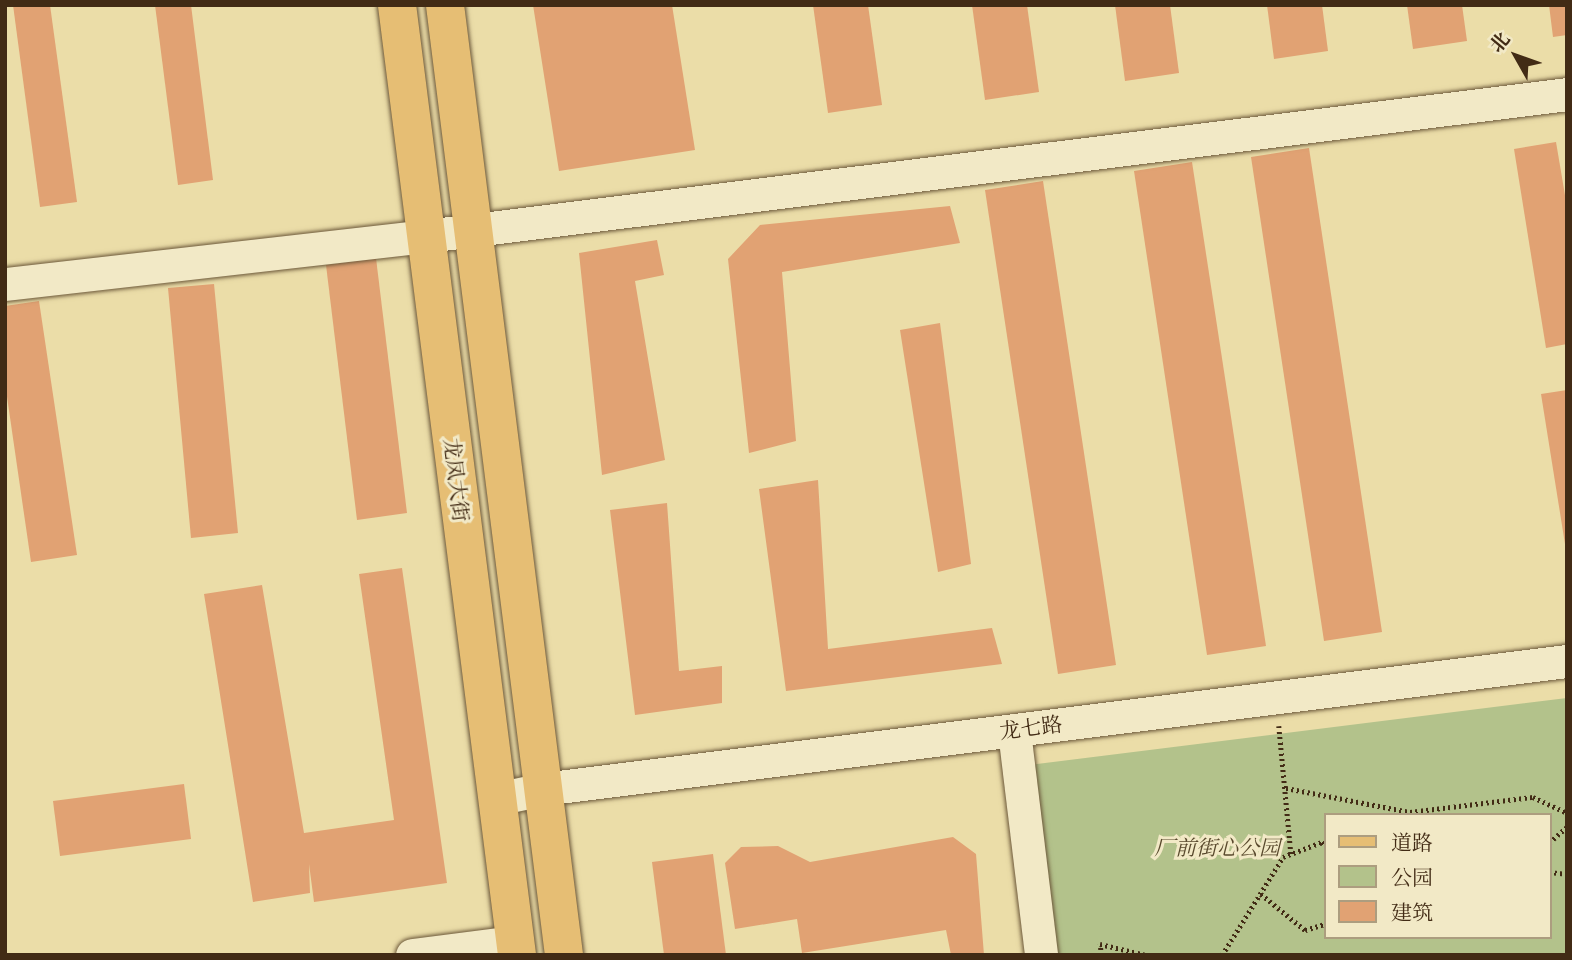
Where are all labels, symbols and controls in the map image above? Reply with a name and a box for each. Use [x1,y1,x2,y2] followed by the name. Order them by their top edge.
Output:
[1481,21,1551,91] north arrow
[1484,27,1516,58] text: 北
[438,437,474,523] street label: 龙凤大街
[998,712,1064,744] street label: 龙七路
[1324,813,1551,939] legend
[1391,829,1433,857] text: 道路
[1154,835,1280,861] park label: 厂前街心公园
[1391,864,1433,892] text: 公园
[1391,899,1433,927] text: 建筑

